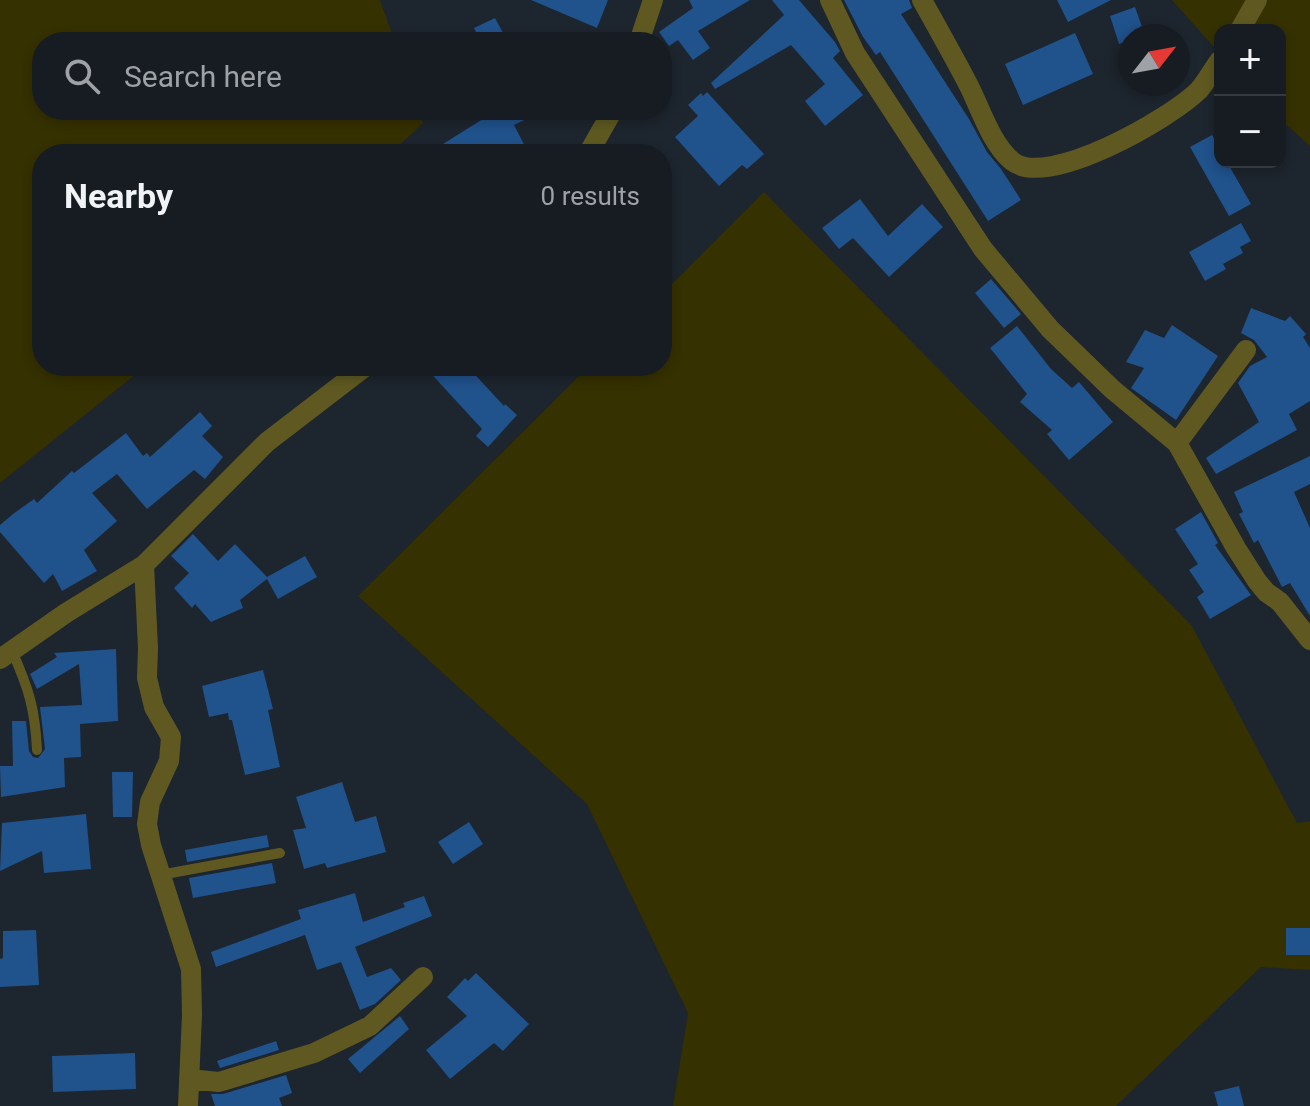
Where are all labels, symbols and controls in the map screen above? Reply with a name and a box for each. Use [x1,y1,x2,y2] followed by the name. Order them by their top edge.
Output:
[1118,24,1190,96] north arrow
[1214,24,1286,168] map controls
[1214,24,1286,96] button: +
[32,32,672,120] search box
[60,54,104,98] icon: search
[124,59,282,94] text: Search here
[1214,96,1286,168] button: −
[64,176,173,216] text: Nearby
[541,181,640,211] text: 0 results

